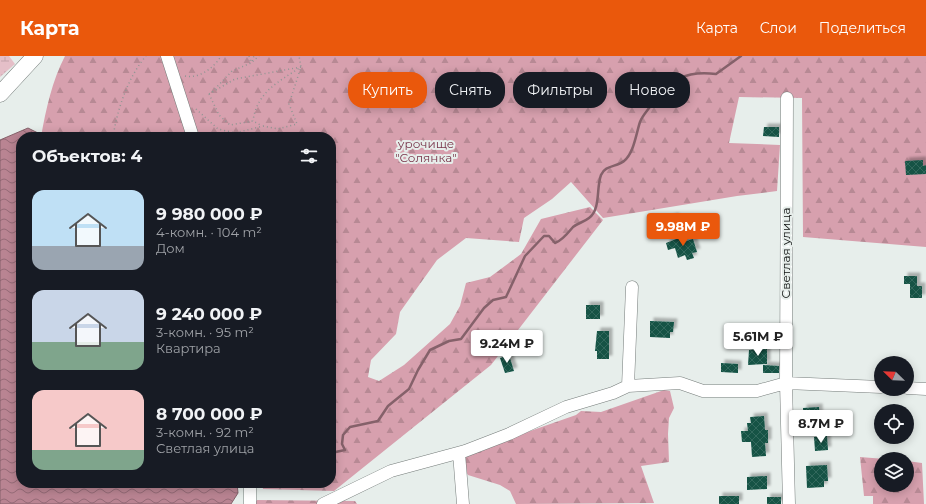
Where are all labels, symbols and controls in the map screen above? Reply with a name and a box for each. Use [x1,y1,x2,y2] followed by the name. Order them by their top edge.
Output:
[20,17,80,40] text: Карта
[696,19,738,37] text: Карта
[760,19,797,37] text: Слои
[819,19,906,37] text: Поделиться
[348,72,427,108] chip: Купить
[435,72,505,108] chip: Снять
[513,72,607,108] chip: Фильтры
[615,72,690,108] chip: Новое
[395,136,457,165] park label: урочище "Солянка"
[298,145,320,167] icon: filters
[32,146,142,166] text: Объектов: 4
[156,204,263,224] text: 9 980 000 ₽
[64,206,112,254] icon: home
[778,208,793,298] street label: Светлая улица
[646,213,720,247] pin: 9.98M ₽
[656,218,710,234] text: 9.98M ₽
[156,224,262,240] text: 4-комн. · 104 m²
[156,240,185,256] text: Дом
[156,304,262,324] text: 9 240 000 ₽
[64,306,112,354] icon: home
[721,323,795,357] pin: 5.61M ₽
[156,324,254,340] text: 3-комн. · 95 m²
[733,328,783,344] text: 5.61M ₽
[470,330,544,364] pin: 9.24M ₽
[480,335,534,351] text: 9.24M ₽
[156,340,221,356] text: Квартира
[874,356,914,396] north arrow
[874,356,914,492] map controls
[156,404,263,424] text: 8 700 000 ₽
[874,404,914,444] button: locate
[64,406,112,454] icon: home
[788,410,854,444] pin: 8.7M ₽
[798,415,844,431] text: 8.7M ₽
[156,424,254,440] text: 3-комн. · 92 m²
[156,440,254,456] text: Светлая улица
[874,452,914,492] button: layers

